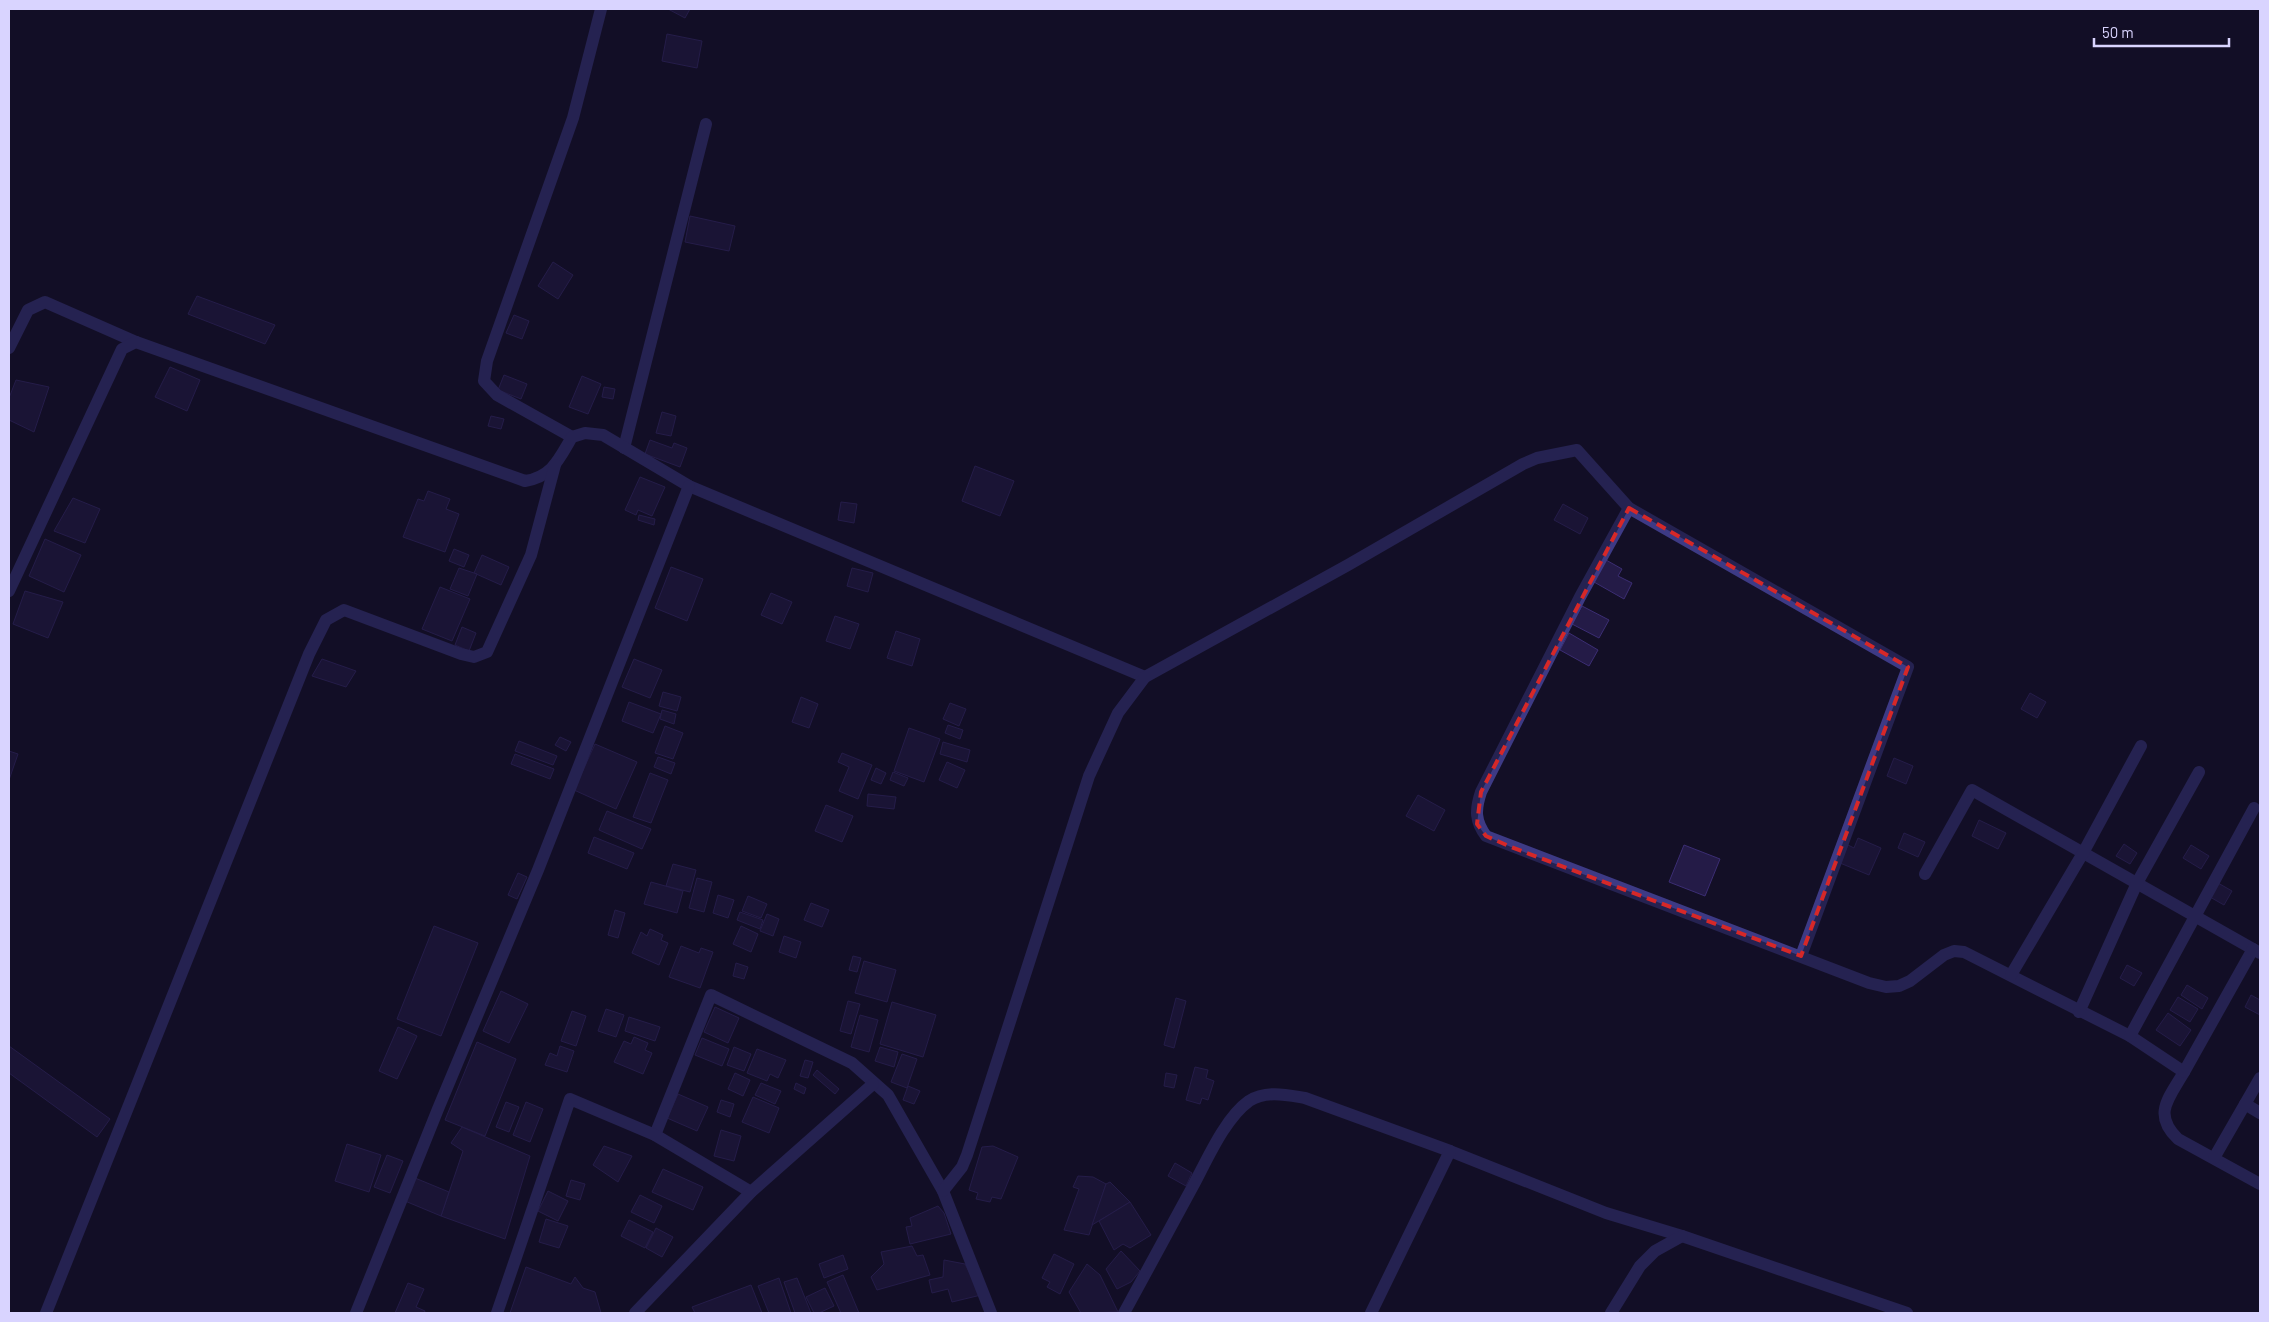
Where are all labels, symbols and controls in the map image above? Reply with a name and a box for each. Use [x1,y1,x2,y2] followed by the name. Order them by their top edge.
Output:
[2094,15,2229,47] scale bar
[2102,23,2134,41] text: 50 m

